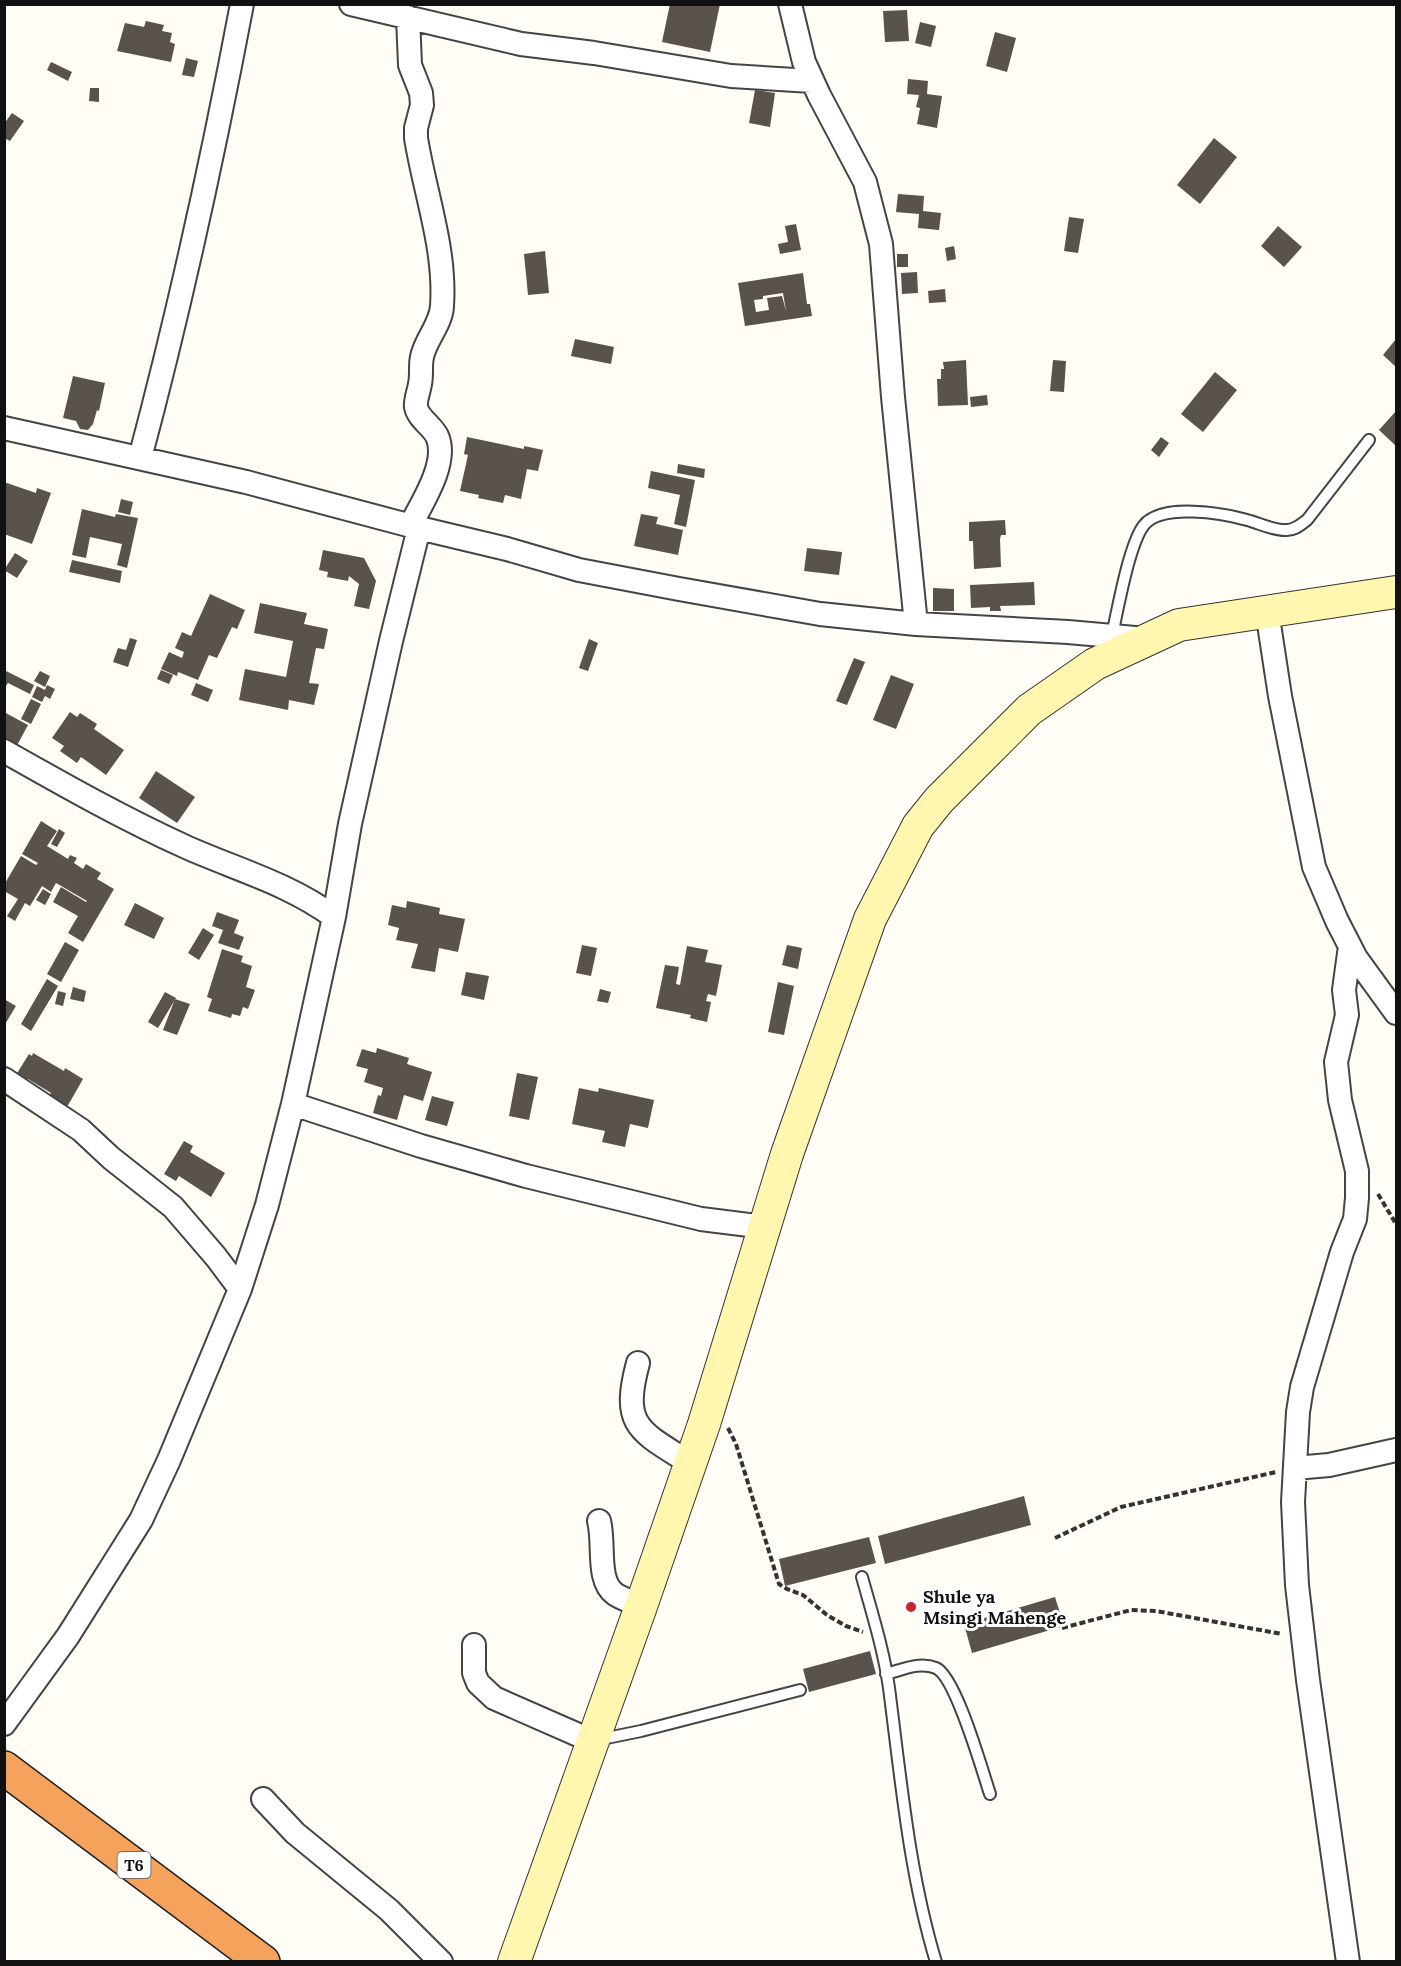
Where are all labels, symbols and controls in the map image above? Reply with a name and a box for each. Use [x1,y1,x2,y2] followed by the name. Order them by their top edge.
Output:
[923,1585,1066,1629] place label: Shule ya Msingi Mahenge
[904,1600,918,1614] marker: Shule ya Msingi Mahenge
[118,1852,150,1878] road number: T6

